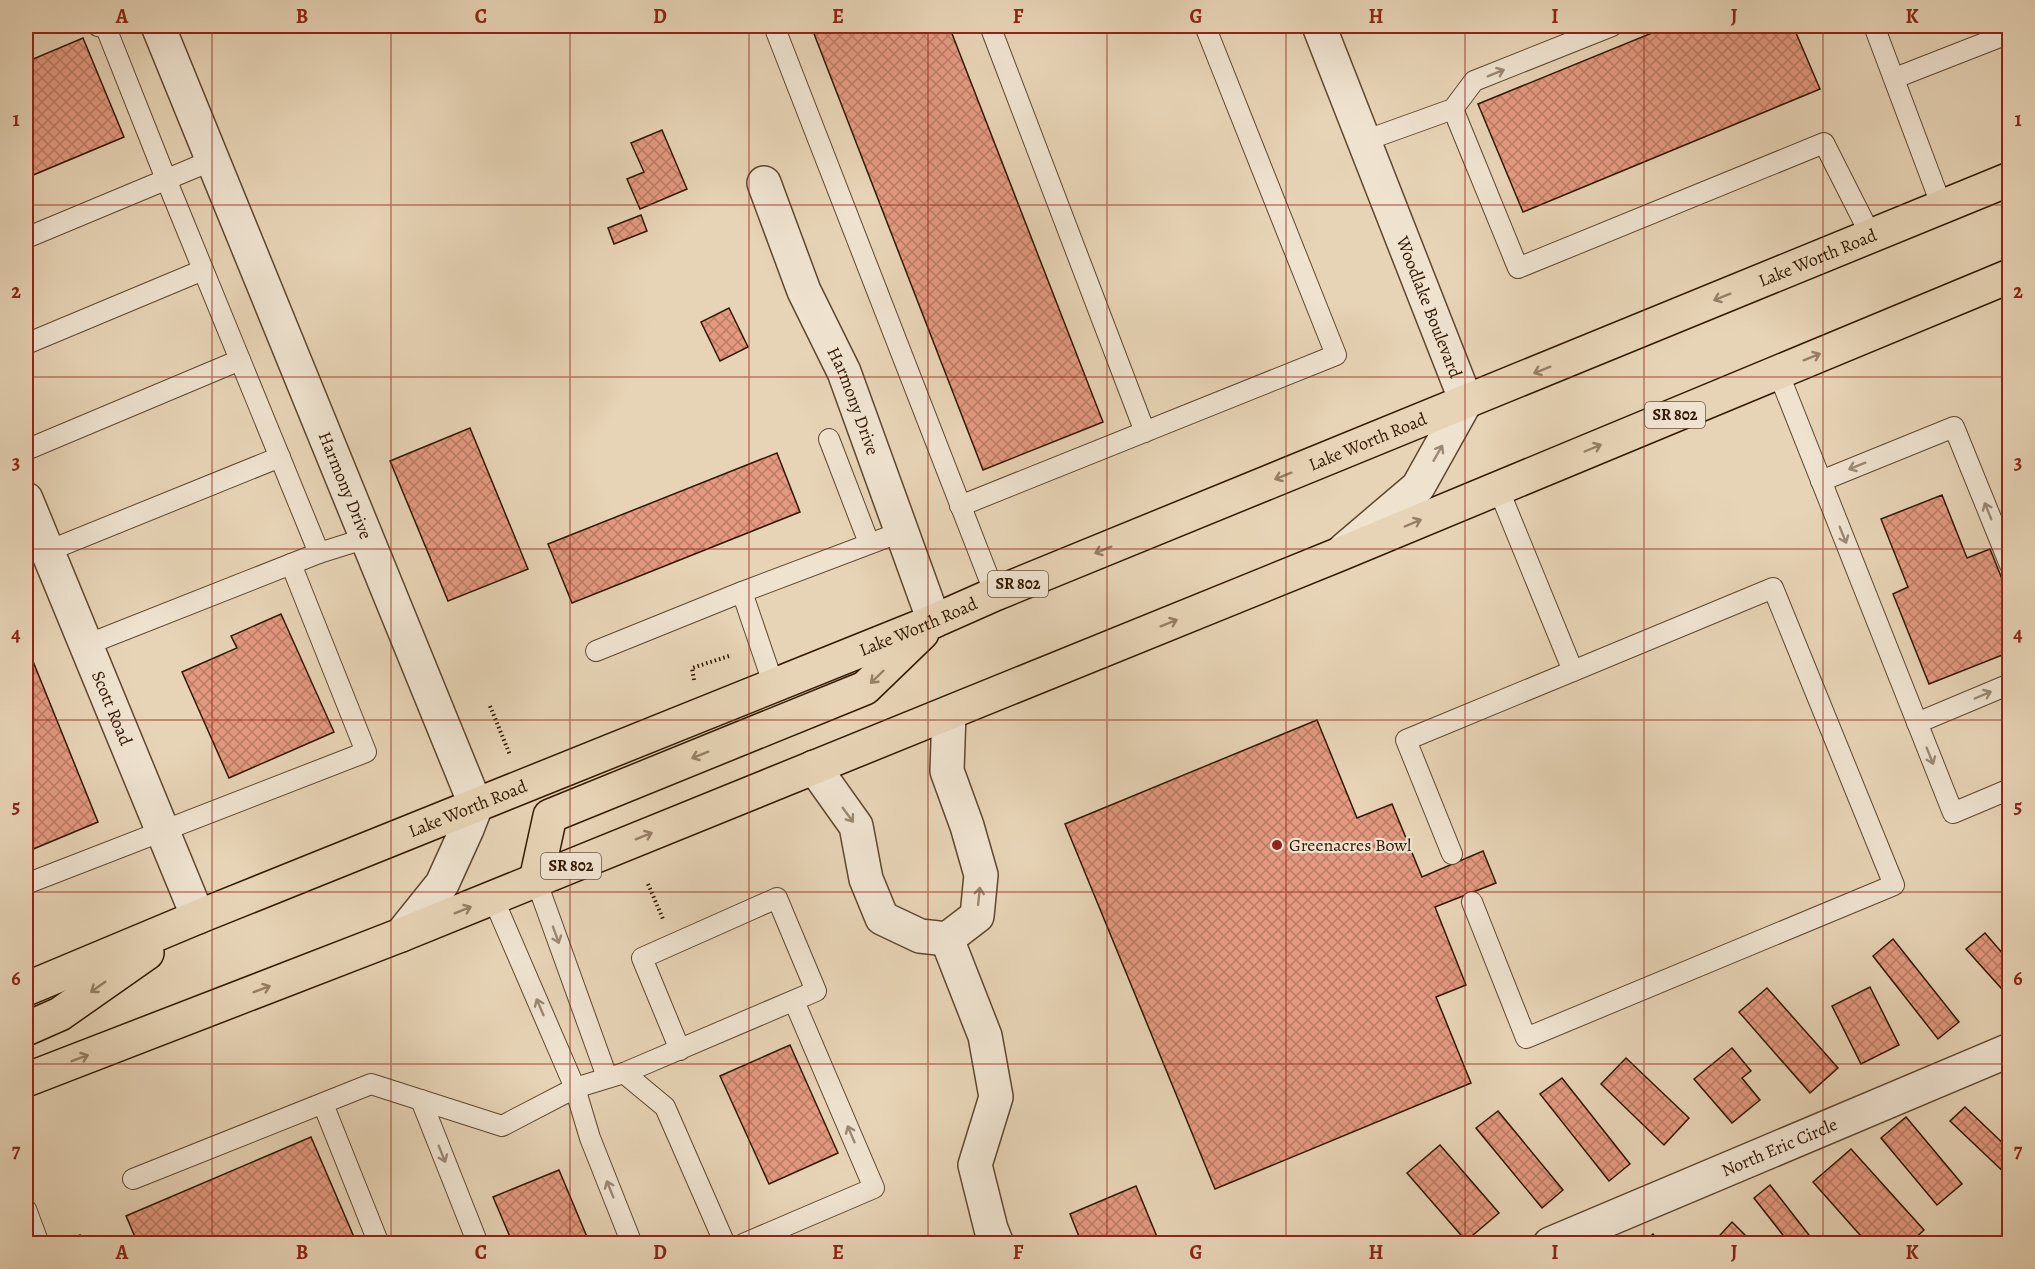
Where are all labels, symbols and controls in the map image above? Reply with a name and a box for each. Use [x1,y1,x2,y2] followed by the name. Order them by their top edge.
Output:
[115,3,129,30] text: A
[296,3,308,30] text: B
[475,3,487,30] text: C
[653,3,667,30] text: D
[832,3,844,30] text: E
[1013,3,1024,30] text: F
[1189,3,1203,30] text: G
[1369,3,1384,30] text: H
[1551,3,1559,30] text: I
[1731,3,1738,30] text: J
[1905,3,1919,30] text: K
[1486,66,1505,77] one-way arrow
[12,106,20,133] text: 1
[2014,106,2022,133] text: 1
[1755,223,1880,293] street label: Lake Worth Road
[1390,232,1468,382] street label: Woodlake Boulevard
[11,278,21,305] text: 2
[2013,278,2023,305] text: 2
[1713,292,1732,303] one-way arrow
[821,343,885,458] street label: Harmony Drive
[1802,351,1821,362] one-way arrow
[1533,365,1551,376] one-way arrow
[1645,402,1705,428] road number: SR 802
[1305,407,1431,477] street label: Lake Worth Road
[313,428,378,543] street label: Harmony Drive
[1584,442,1602,453] one-way arrow
[1432,445,1444,462] one-way arrow
[12,449,20,476] text: 3
[2014,449,2022,476] text: 3
[1848,461,1867,472] one-way arrow
[1275,471,1293,482] one-way arrow
[1982,502,1993,520] one-way arrow
[1403,517,1422,528] one-way arrow
[1838,526,1849,544] one-way arrow
[1094,545,1112,556] one-way arrow
[988,571,1048,597] road number: SR 802
[856,591,981,662] street label: Lake Worth Road
[1159,617,1177,628] one-way arrow
[11,621,21,648] text: 4
[2013,621,2023,648] text: 4
[86,667,138,749] street label: Scott Road
[869,669,884,684] one-way arrow
[1973,689,1991,700] one-way arrow
[1925,746,1936,764] one-way arrow
[691,750,709,761] one-way arrow
[405,774,531,843] street label: Lake Worth Road
[12,793,20,820] text: 5
[2014,793,2022,820] text: 5
[842,806,854,822] one-way arrow
[634,830,652,841] one-way arrow
[1289,833,1412,857] place label: Greenacres Bowl
[1270,838,1284,852] marker: Greenacres Bowl
[541,853,601,879] road number: SR 802
[974,887,985,907] one-way arrow
[453,904,472,915] one-way arrow
[551,925,562,944] one-way arrow
[11,965,21,992] text: 6
[2013,965,2023,992] text: 6
[91,981,107,993] one-way arrow
[252,982,271,993] one-way arrow
[534,999,546,1017] one-way arrow
[70,1052,89,1063] one-way arrow
[1718,1112,1841,1182] street label: North Eric Circle
[845,1126,857,1144] one-way arrow
[12,1137,21,1164] text: 7
[2014,1137,2023,1164] text: 7
[437,1144,448,1163] one-way arrow
[604,1180,615,1199] one-way arrow
[115,1239,129,1266] text: A
[296,1239,308,1266] text: B
[475,1239,487,1266] text: C
[653,1239,667,1266] text: D
[832,1239,844,1266] text: E
[1013,1239,1024,1266] text: F
[1189,1239,1203,1266] text: G
[1369,1239,1384,1266] text: H
[1551,1239,1559,1266] text: I
[1731,1239,1738,1266] text: J
[1905,1239,1919,1266] text: K

